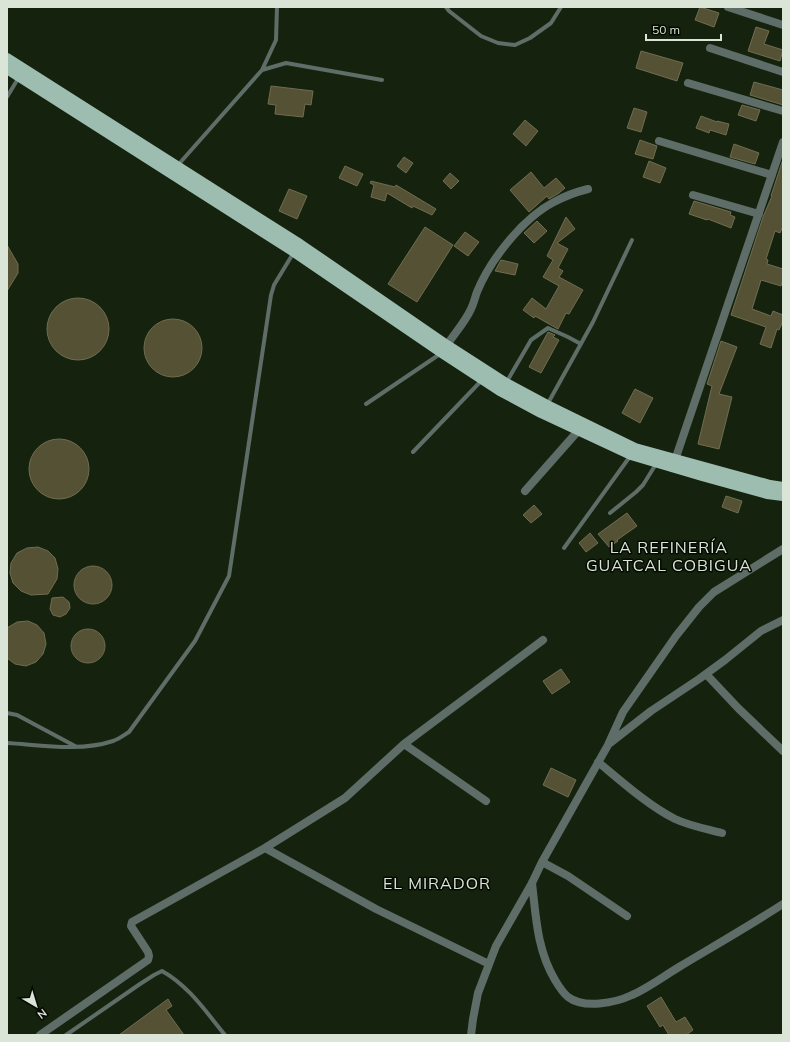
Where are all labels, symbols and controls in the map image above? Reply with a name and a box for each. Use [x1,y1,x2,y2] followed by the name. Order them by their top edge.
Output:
[646,16,721,42] scale bar
[652,22,680,37] text: 50 m
[586,537,752,575] district label: LA REFINERÍA GUATCAL COBIGUA
[383,873,491,893] district label: EL MIRADOR
[16,986,56,1026] north arrow
[35,1006,50,1022] text: N

